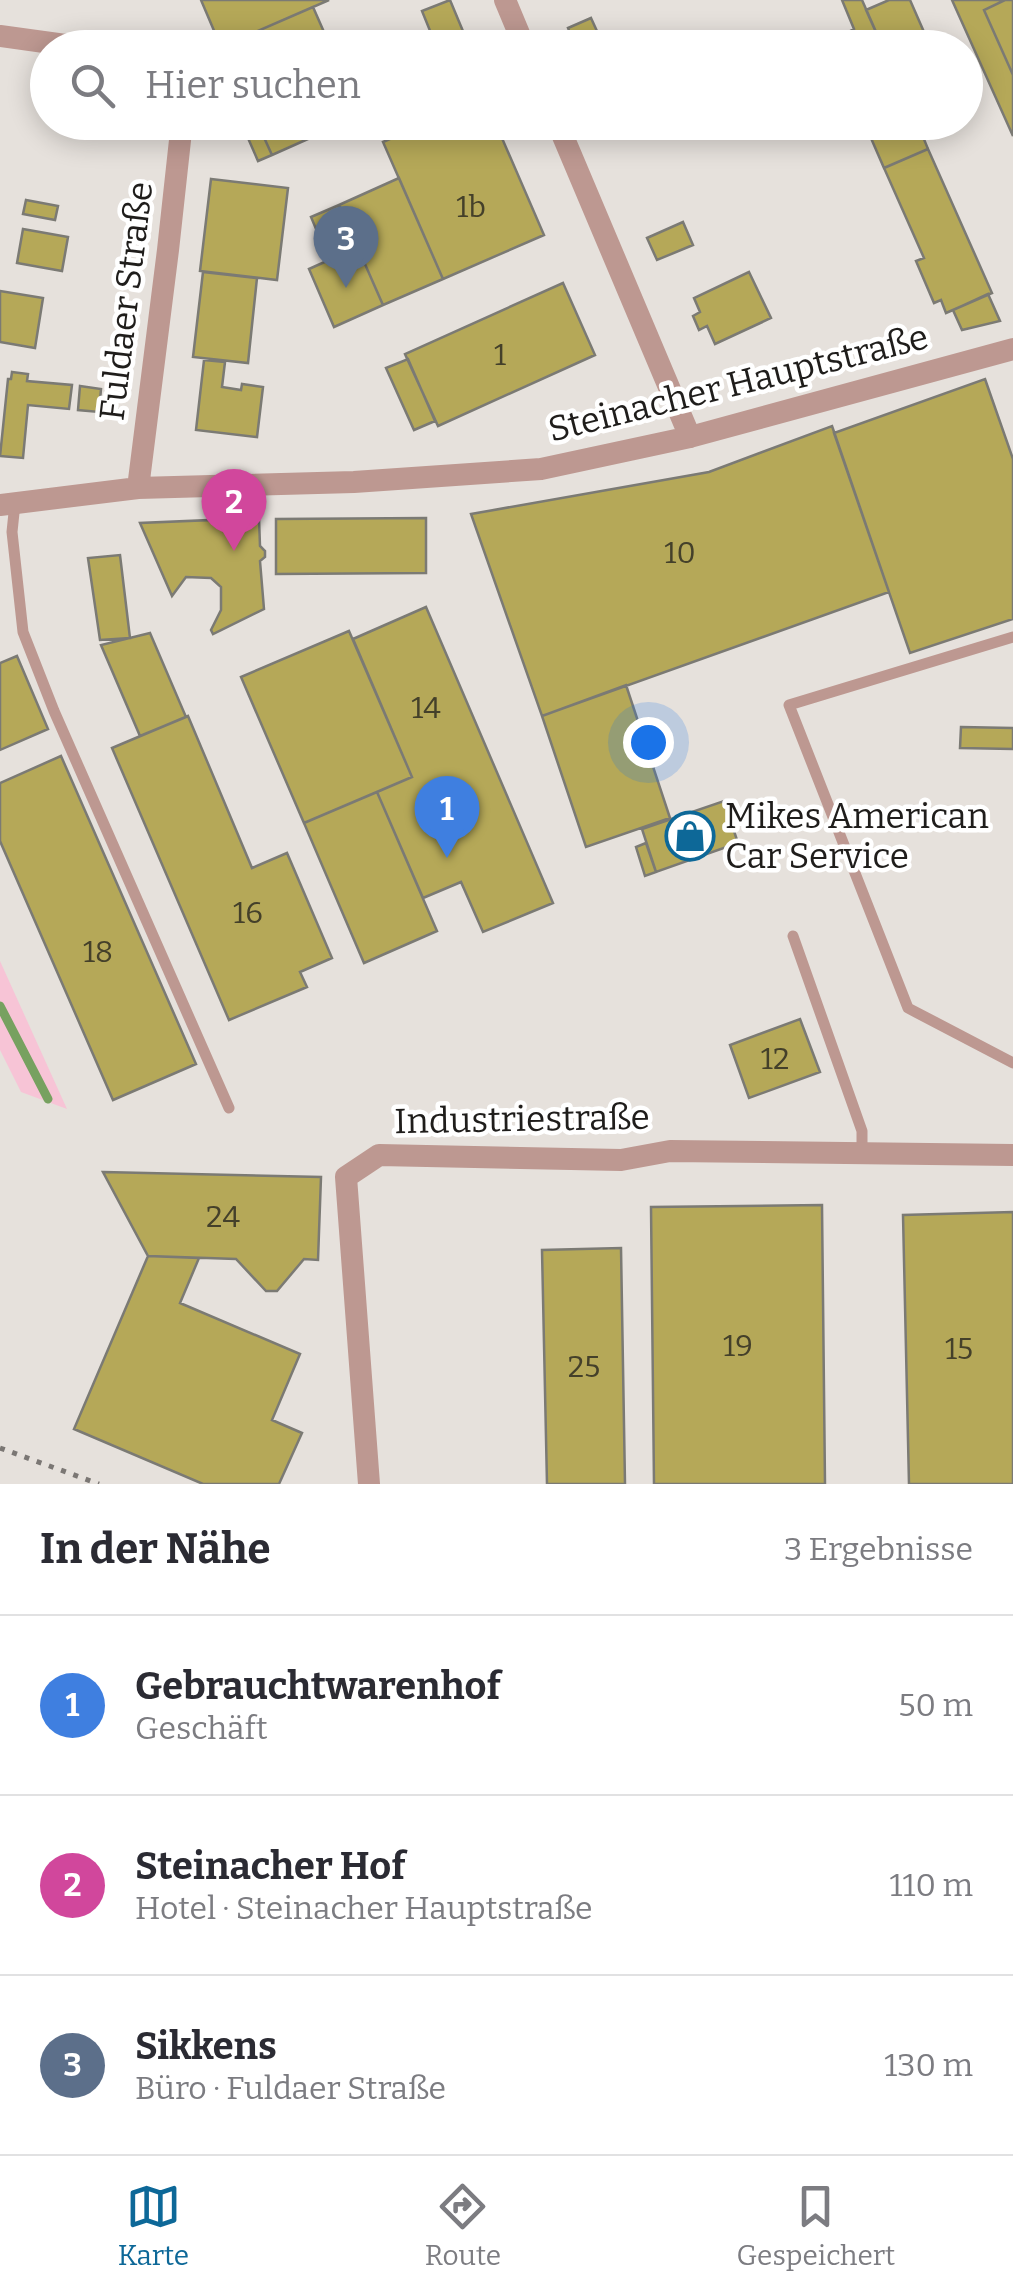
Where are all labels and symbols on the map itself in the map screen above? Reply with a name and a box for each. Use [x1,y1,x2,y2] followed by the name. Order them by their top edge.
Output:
[91,179,161,423] street label: Fuldaer Straße
[456,189,486,225] house number: 1b
[314,206,378,288] pin: 3
[544,315,932,451] street label: Steinacher Hauptstraße
[494,337,506,373] house number: 1
[202,468,266,551] pin: 2
[664,535,696,571] house number: 10
[411,690,441,726] house number: 14
[623,717,674,768] your location
[414,776,480,858] pin: 1
[725,795,989,877] place label: Mikes American Car Service
[664,810,716,862] shop icon: Mikes American Car Service
[233,895,263,931] house number: 16
[83,934,113,970] house number: 18
[761,1041,789,1077] house number: 12
[394,1096,650,1142] street label: Industriestraße
[206,1199,240,1235] house number: 24
[723,1328,753,1364] house number: 19
[945,1331,973,1367] house number: 15
[568,1349,600,1385] house number: 25

